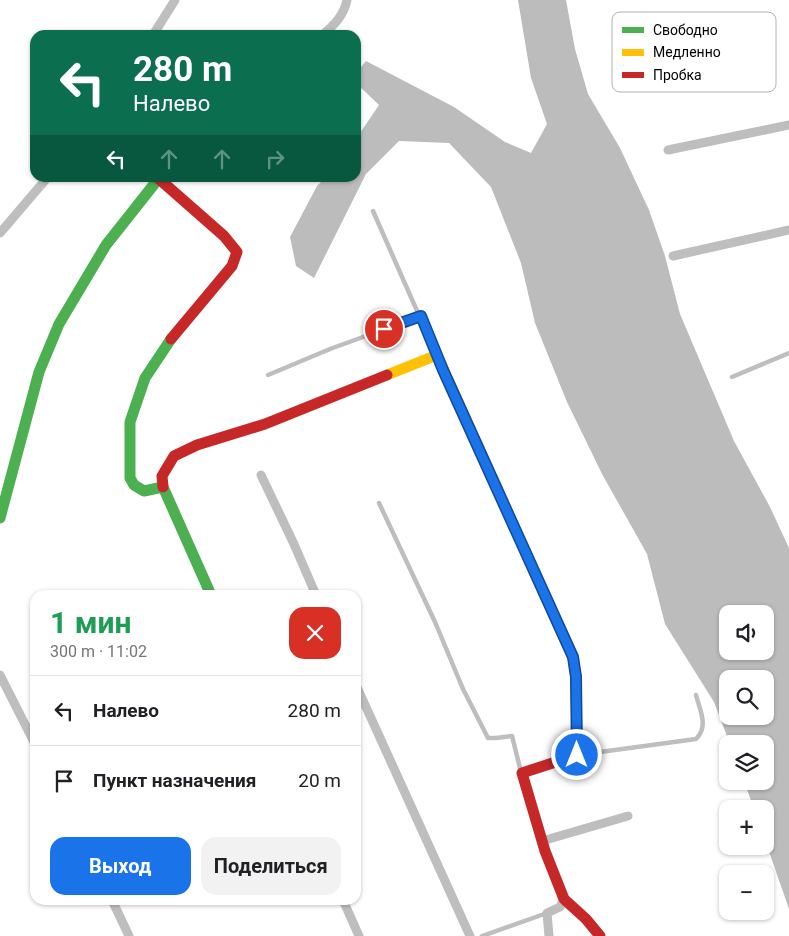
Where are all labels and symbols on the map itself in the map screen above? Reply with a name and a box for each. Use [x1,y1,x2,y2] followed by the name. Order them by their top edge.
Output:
[612,12,776,92] legend
[653,22,718,38] text: Свободно
[653,44,721,60] text: Медленно
[653,67,702,83] text: Пробка
[363,308,405,350] pin
[550,728,602,780] position arrow

